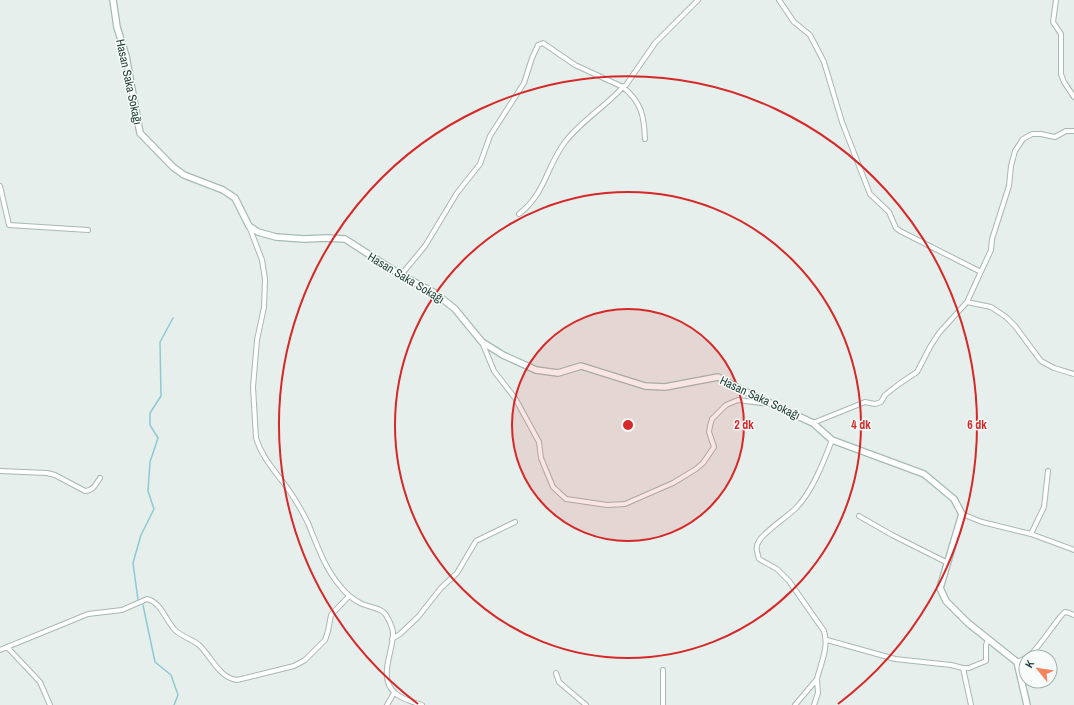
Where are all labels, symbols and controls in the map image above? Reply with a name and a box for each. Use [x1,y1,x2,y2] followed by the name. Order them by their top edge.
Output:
[112,38,146,126] street label: Hasan Saka Sokağı
[365,249,447,307] street label: Hasan Saka Sokağı
[717,372,803,424] street label: Hasan Saka Sokağı
[734,417,754,433] text: 2 dk
[851,417,871,433] text: 4 dk
[967,417,987,433] text: 6 dk
[621,418,635,432] centre of rings
[1018,649,1058,689] north arrow
[1022,657,1037,670] text: K

